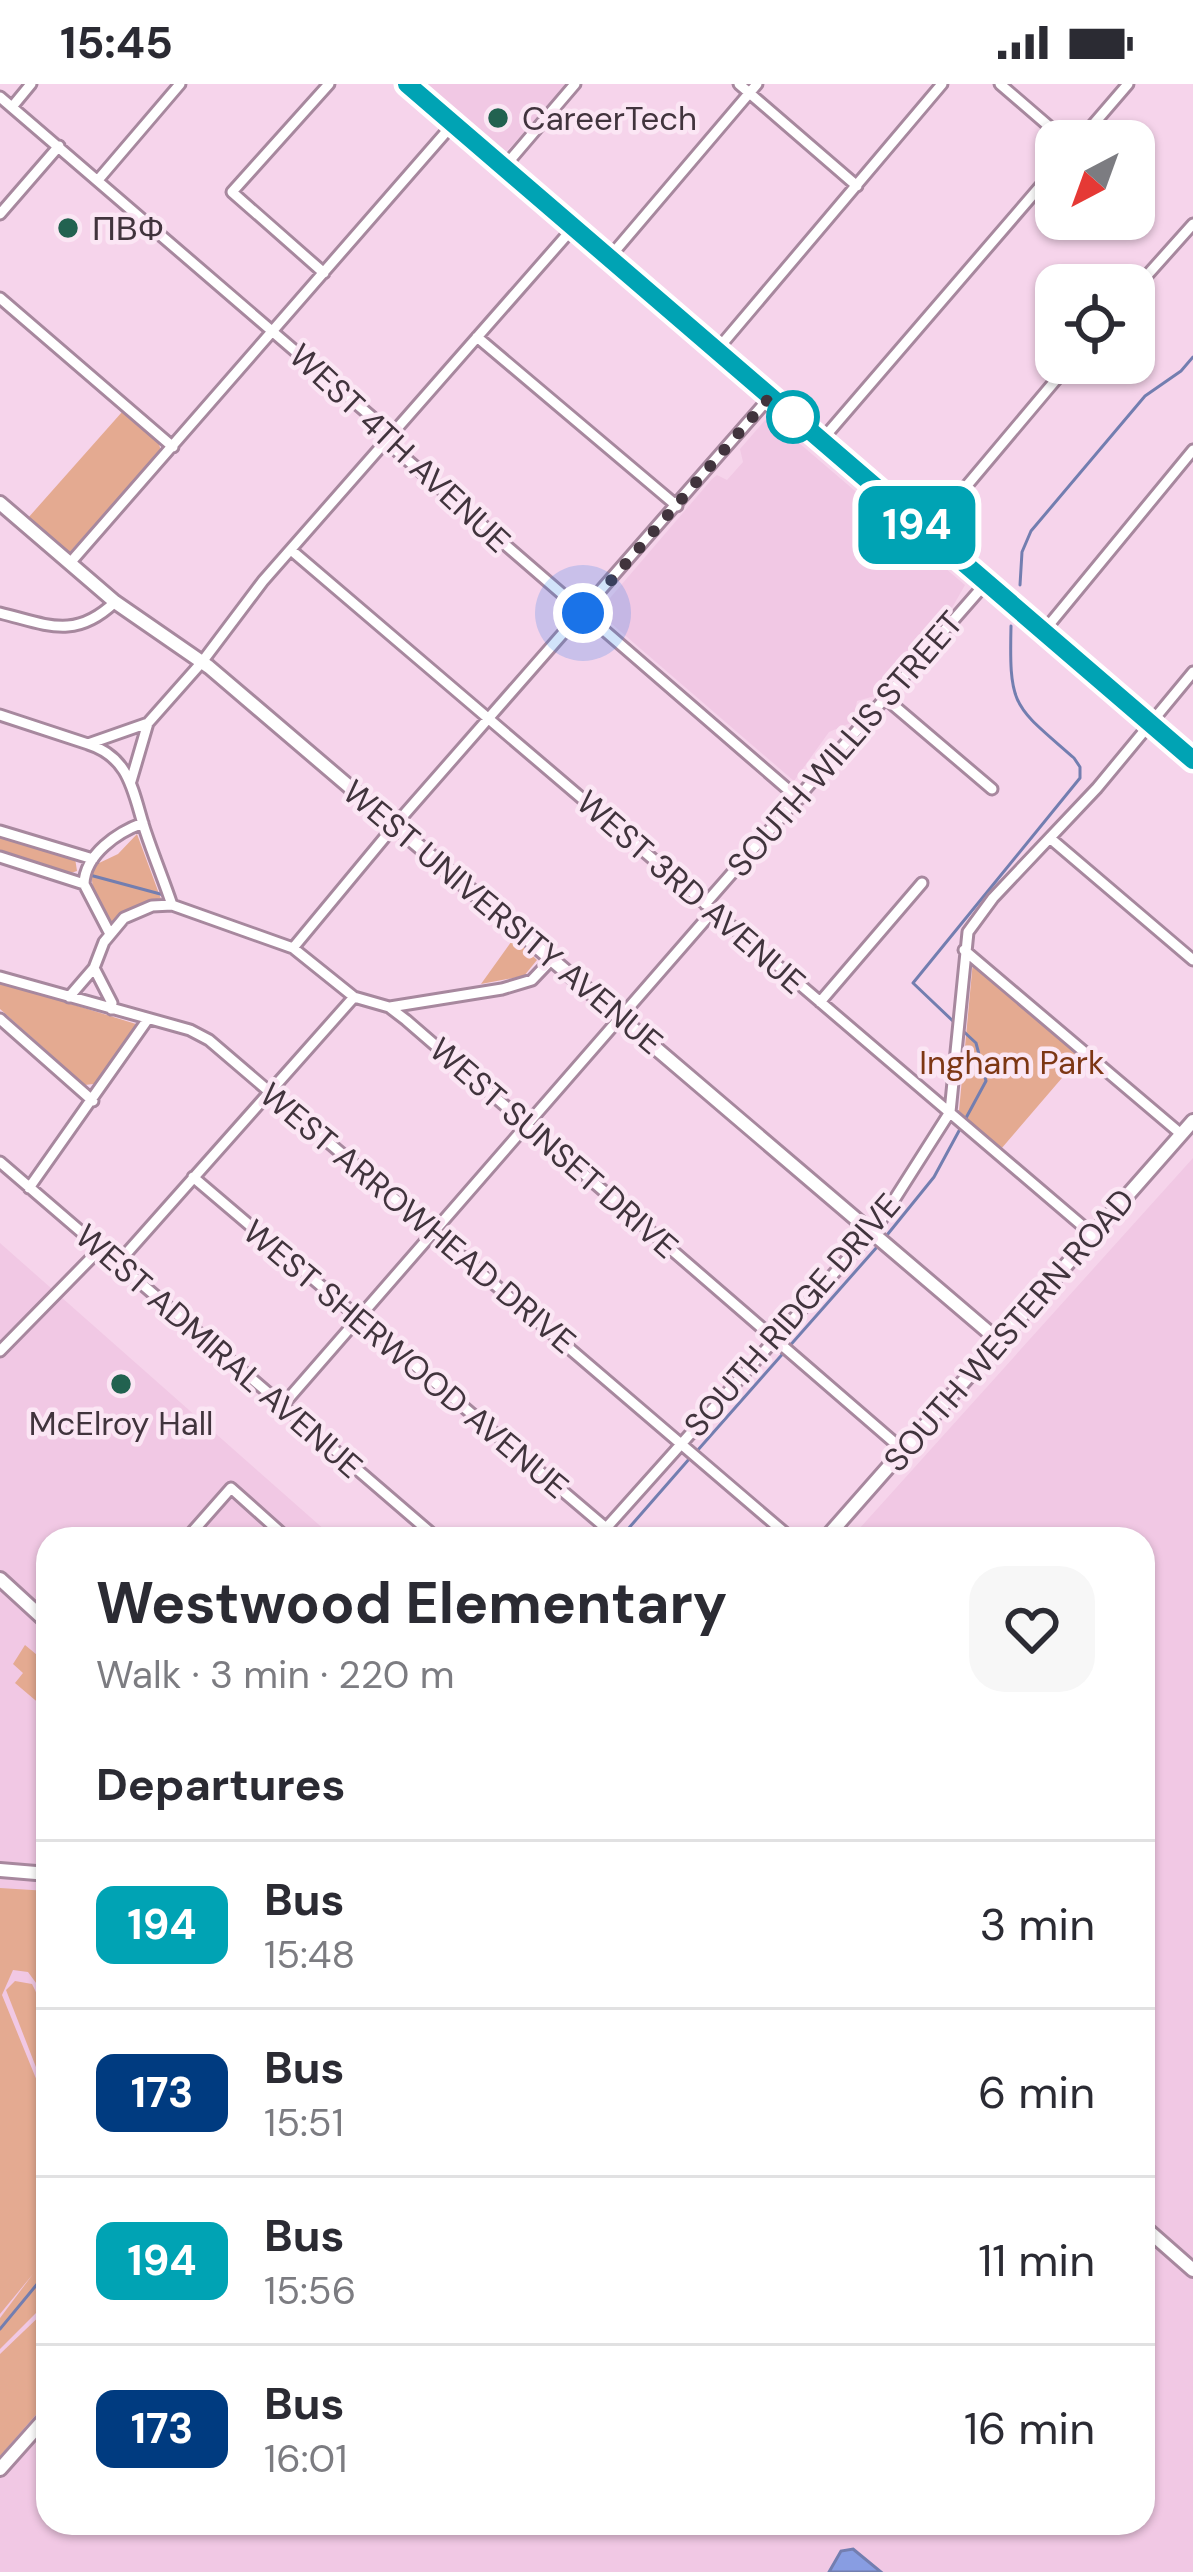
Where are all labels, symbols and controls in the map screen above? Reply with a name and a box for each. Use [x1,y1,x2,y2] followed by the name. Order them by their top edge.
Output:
[60,13,173,72] text: 15:45
[522,97,697,140] place label: CareerTech
[485,105,511,131] marker: CareerTech
[1035,120,1155,240] north arrow
[1035,120,1155,384] map controls
[92,207,164,250] place label: ΠΒΦ
[55,215,81,241] marker: ΠΒΦ
[1035,264,1155,384] button: locate
[280,334,520,562] street label: WEST 4TH AVENUE
[768,392,818,442] unlabelled marker
[848,486,986,564] line badge: 194
[882,497,952,552] text: 194
[553,583,613,643] your location
[718,602,972,886] street label: SOUTH WILLIS STREET
[334,770,672,1064] street label: WEST UNIVERSITY AVENUE
[568,781,814,1003] street label: WEST 3RD AVENUE
[421,1028,687,1268] street label: WEST SUNSET DRIVE
[919,1041,1105,1084] park label: Ingham Park
[251,1073,585,1363] street label: WEST ARROWHEAD DRIVE
[874,1179,1144,1481] street label: SOUTH WESTERN ROAD
[674,1184,910,1446] street label: SOUTH RIDGE DRIVE
[234,1210,578,1508] street label: WEST SHERWOOD AVENUE
[67,1214,371,1488] street label: WEST ADMIRAL AVENUE
[108,1371,134,1397] marker: McElroy Hall
[29,1402,213,1445] place label: McElroy Hall
[96,1566,727,1641] text: Westwood Elementary
[969,1566,1095,1692] button: heart
[96,1649,455,1700] text: Walk · 3 min · 220 m
[96,1755,345,1814] text: Departures
[264,1870,344,1929] text: Bus
[980,1895,1095,1954] text: 3 min
[127,1897,197,1952] text: 194
[264,1929,355,1980] text: 15:48
[264,2038,344,2097] text: Bus
[978,2063,1095,2122] text: 6 min
[131,2065,193,2120] text: 173
[264,2097,344,2148] text: 15:51
[264,2206,344,2265] text: Bus
[978,2231,1095,2290] text: 11 min
[127,2233,197,2288] text: 194
[264,2265,356,2316] text: 15:56
[264,2374,344,2433] text: Bus
[964,2399,1095,2458] text: 16 min
[131,2401,193,2456] text: 173
[264,2433,347,2484] text: 16:01

